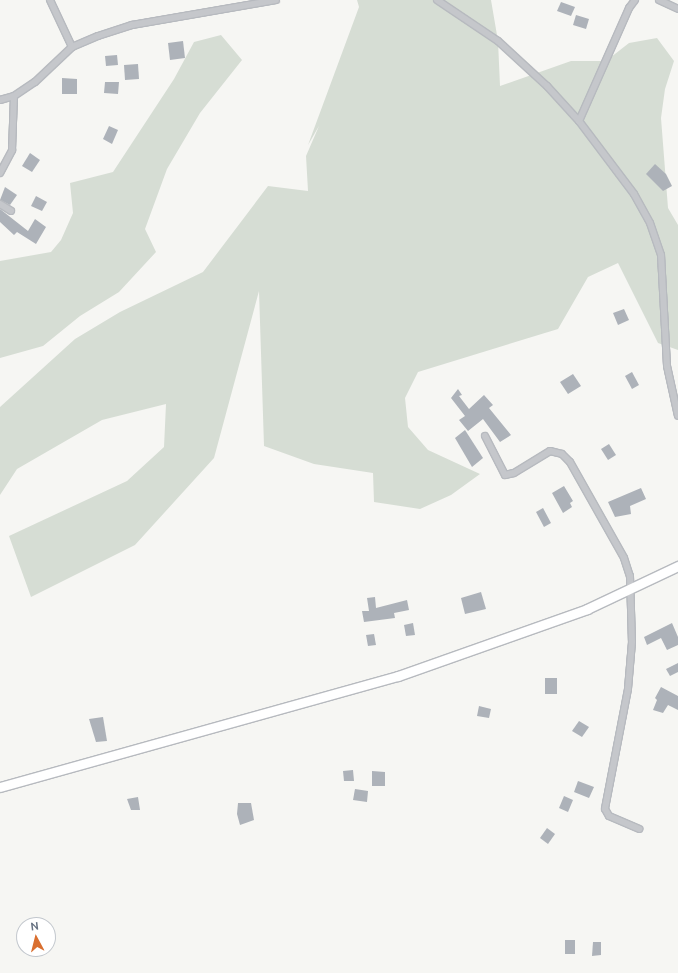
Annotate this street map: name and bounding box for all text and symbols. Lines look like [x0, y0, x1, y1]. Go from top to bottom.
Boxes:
north arrow [16, 917, 56, 957]
text: N [30, 920, 39, 933]

